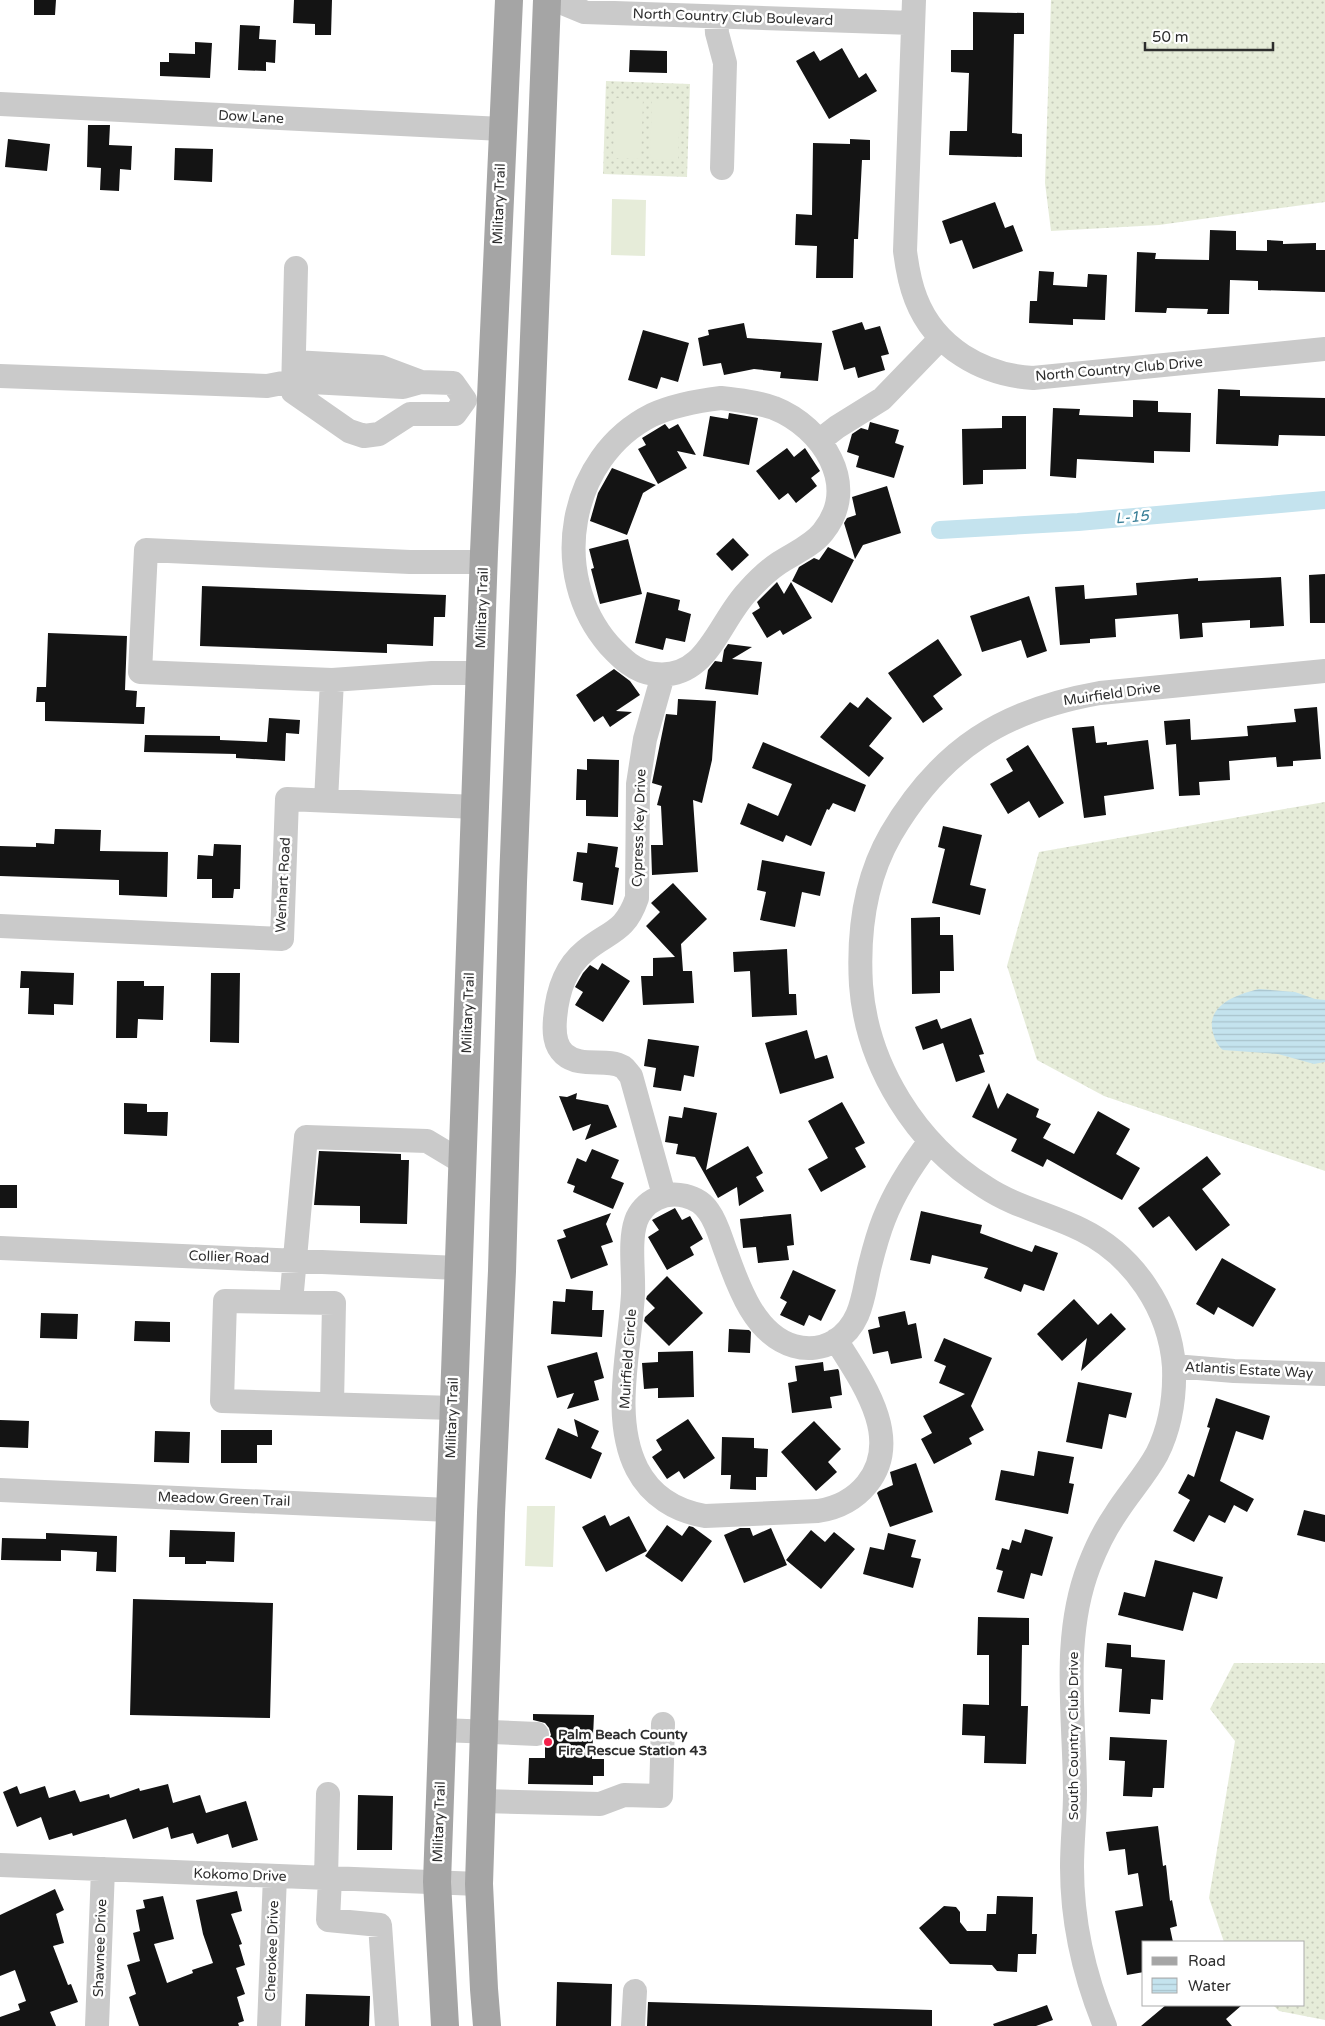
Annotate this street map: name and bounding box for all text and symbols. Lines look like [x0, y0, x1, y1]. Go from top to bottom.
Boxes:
street label: North Country Club Boulevard [632, 5, 834, 29]
scale bar [1145, 20, 1272, 52]
text: 50 m [1152, 28, 1189, 46]
street label: Dow Lane [218, 107, 284, 127]
street label: Military Trail [489, 163, 509, 245]
street label: North Country Club Drive [1035, 353, 1203, 385]
water label: L-15 [1114, 506, 1151, 527]
street label: Military Trail [472, 567, 492, 649]
street label: Muirfield Drive [1062, 679, 1162, 709]
street label: Cypress Key Drive [628, 768, 650, 887]
street label: Wenhart Road [272, 837, 294, 933]
street label: Military Trail [458, 972, 478, 1054]
street label: Collier Road [188, 1247, 270, 1267]
street label: Muirfield Circle [616, 1308, 640, 1410]
street label: Atlantis Estate Way [1184, 1358, 1314, 1382]
street label: Military Trail [442, 1377, 462, 1459]
street label: Meadow Green Trail [157, 1488, 291, 1510]
street label: South Country Club Drive [1065, 1652, 1082, 1820]
place label: Palm Beach County Fire Rescue Station 43 [558, 1726, 707, 1759]
marker: Palm Beach County Fire Rescue Station 43 [542, 1736, 554, 1748]
street label: Military Trail [429, 1781, 449, 1863]
street label: Kokomo Drive [193, 1865, 287, 1885]
street label: Shawnee Drive [90, 1898, 110, 1997]
street label: Cherokee Drive [262, 1900, 282, 2002]
legend [1142, 1941, 1305, 2006]
text: Road [1188, 1952, 1226, 1970]
text: Water [1188, 1977, 1231, 1995]

